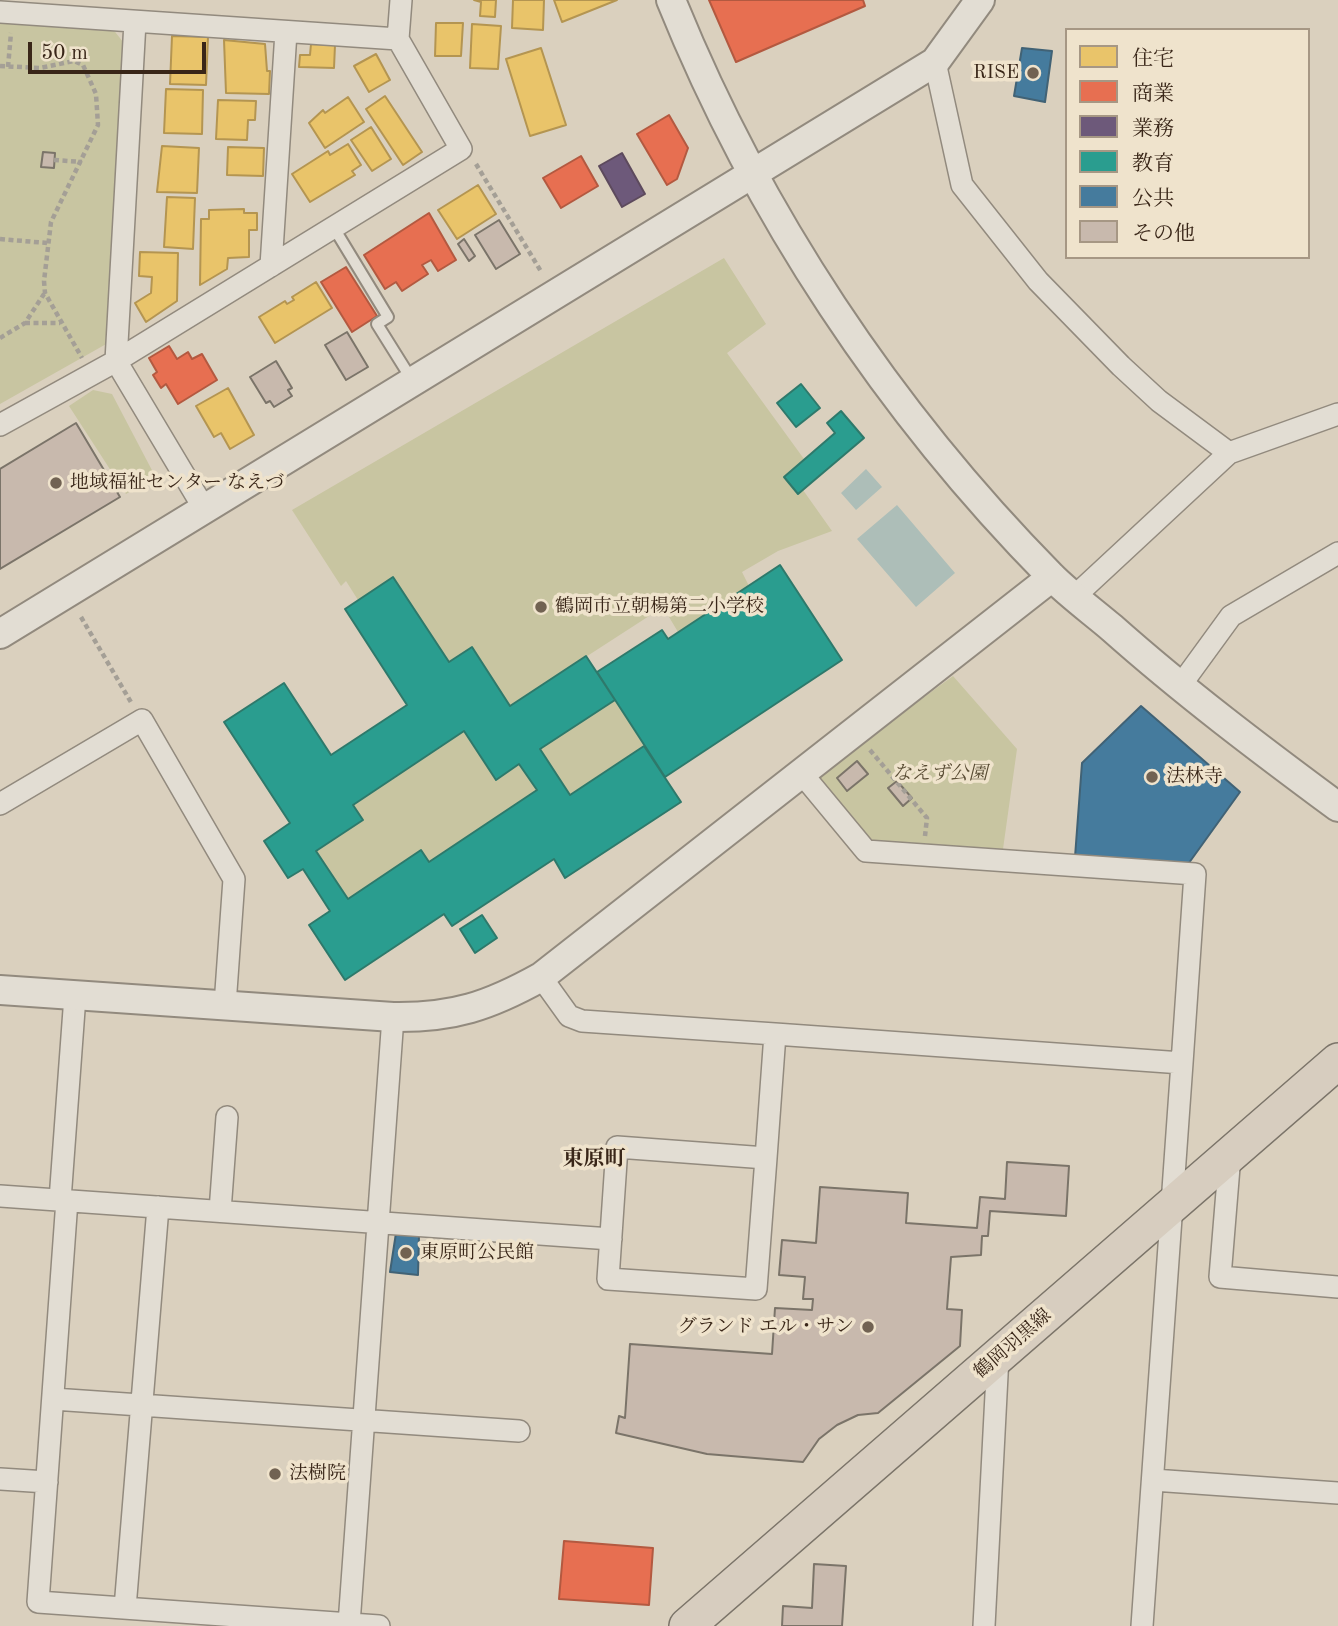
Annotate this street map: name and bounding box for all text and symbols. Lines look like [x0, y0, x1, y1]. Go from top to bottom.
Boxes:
scale bar [32, 28, 210, 72]
legend [1065, 28, 1310, 259]
text: 50 m [41, 43, 88, 64]
text: 住宅 [1132, 49, 1174, 70]
place label: RISE [973, 62, 1019, 84]
marker: RISE [1025, 65, 1041, 81]
text: 商業 [1132, 84, 1174, 105]
text: 業務 [1132, 119, 1174, 140]
text: 教育 [1132, 154, 1174, 175]
text: 公共 [1132, 189, 1174, 210]
text: その他 [1132, 224, 1195, 245]
place label: 地域福祉センター なえづ [70, 472, 284, 494]
marker: 地域福祉センター なえづ [48, 475, 64, 491]
place label: 鶴岡市立朝楊第二小学校 [555, 596, 764, 618]
marker: 鶴岡市立朝楊第二小学校 [533, 599, 549, 615]
park label: なえず公園 [893, 763, 987, 785]
place label: 法林寺 [1166, 766, 1223, 788]
marker: 法林寺 [1144, 769, 1160, 785]
district label: 東原町 [563, 1146, 625, 1172]
place label: 東原町公民館 [420, 1242, 534, 1264]
marker: 東原町公民館 [398, 1245, 414, 1261]
street label: 鶴岡羽黒線 [970, 1304, 1056, 1384]
place label: グランド エル・サン [678, 1316, 854, 1338]
marker: グランド エル・サン [860, 1319, 876, 1335]
place label: 法樹院 [289, 1463, 346, 1485]
marker: 法樹院 [267, 1466, 283, 1482]

